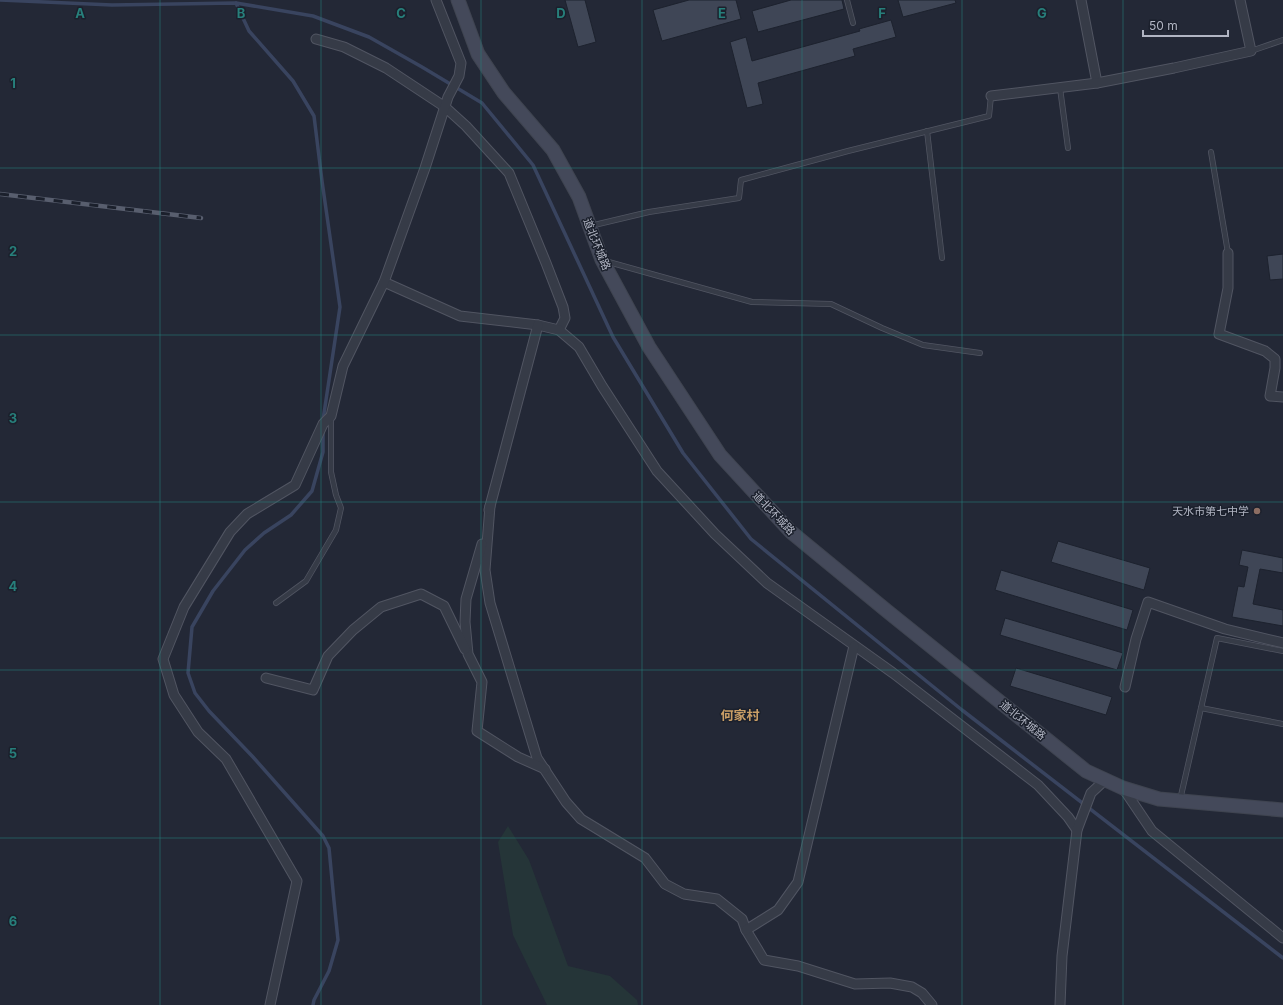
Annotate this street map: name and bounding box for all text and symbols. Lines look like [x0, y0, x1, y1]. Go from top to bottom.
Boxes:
text: A [75, 5, 85, 21]
text: B [237, 5, 246, 21]
text: C [396, 5, 406, 21]
text: D [556, 5, 566, 21]
text: E [718, 5, 726, 21]
text: F [878, 5, 886, 21]
text: G [1037, 5, 1047, 21]
scale bar [1143, 12, 1228, 38]
text: 50 m [1149, 18, 1178, 33]
text: 1 [10, 75, 16, 91]
street label: 道北环城路 [580, 216, 614, 272]
text: 2 [9, 243, 17, 259]
text: 3 [9, 410, 17, 426]
street label: 道北环城路 [750, 488, 798, 538]
place label: 天水市第七中学 [1172, 504, 1249, 518]
marker: 天水市第七中学 [1252, 506, 1262, 516]
text: 4 [9, 578, 18, 594]
street label: 道北环城路 [997, 697, 1049, 743]
district label: 何家村 [720, 707, 760, 723]
text: 5 [9, 745, 17, 761]
text: 6 [9, 913, 17, 929]

